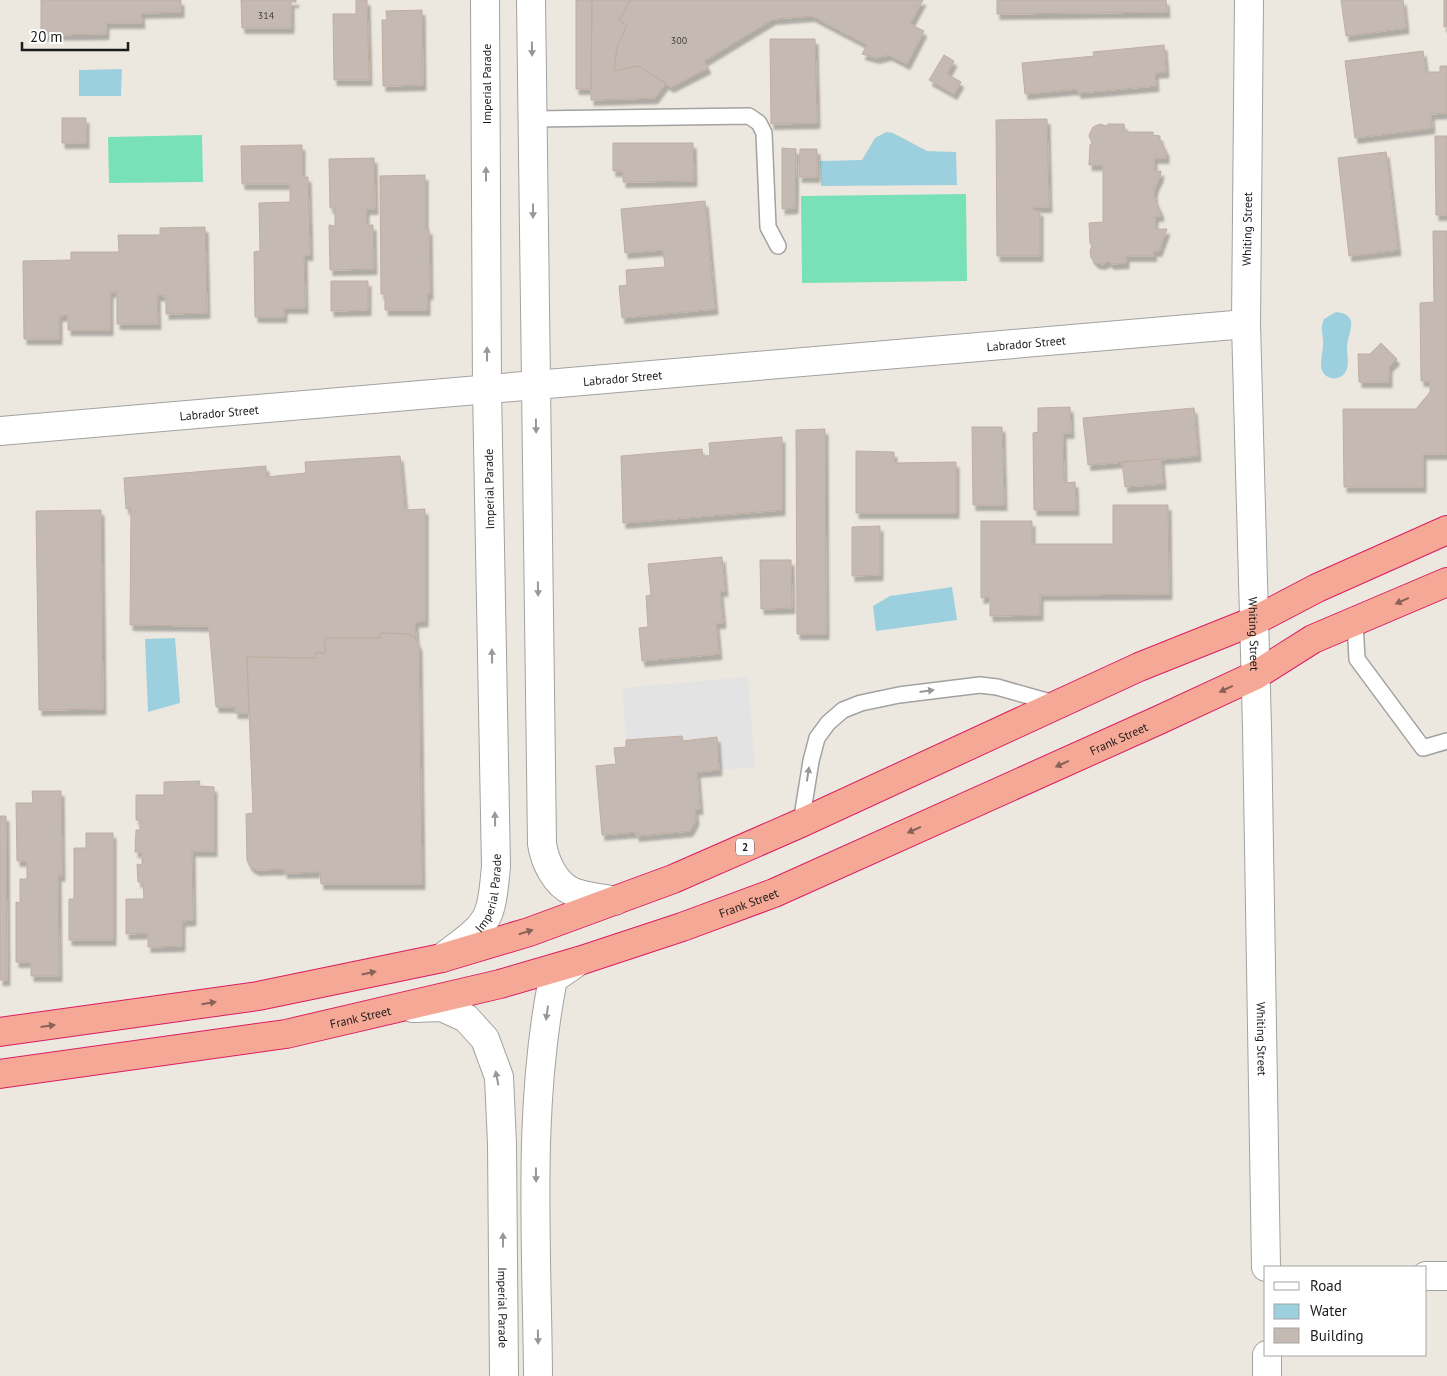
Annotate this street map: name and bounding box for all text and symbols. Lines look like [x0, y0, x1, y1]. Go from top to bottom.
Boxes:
house number: 314 [258, 9, 275, 22]
scale bar [22, 20, 129, 52]
text: 20 m [30, 27, 63, 46]
house number: 300 [671, 34, 688, 47]
one-way arrow [528, 41, 536, 57]
street label: Imperial Parade [479, 44, 494, 124]
one-way arrow [482, 165, 490, 181]
street label: Whiting Street [1239, 192, 1255, 266]
one-way arrow [530, 203, 538, 219]
street label: Labrador Street [986, 332, 1066, 354]
one-way arrow [483, 345, 491, 361]
street label: Labrador Street [583, 367, 663, 388]
street label: Labrador Street [179, 401, 259, 423]
one-way arrow [532, 418, 540, 434]
street label: Imperial Parade [481, 449, 497, 529]
one-way arrow [534, 581, 542, 597]
street label: Whiting Street [1246, 597, 1263, 671]
one-way arrow [1395, 598, 1409, 606]
one-way arrow [488, 648, 496, 664]
one-way arrow [1219, 685, 1233, 693]
one-way arrow [920, 687, 936, 695]
street label: Frank Street [1087, 719, 1150, 758]
one-way arrow [1055, 760, 1069, 768]
one-way arrow [805, 766, 813, 782]
one-way arrow [491, 810, 499, 826]
one-way arrow [907, 827, 921, 835]
road number: 2 [736, 839, 754, 856]
street label: Imperial Parade [471, 854, 504, 935]
street label: Frank Street [717, 885, 780, 920]
one-way arrow [519, 928, 534, 936]
one-way arrow [361, 969, 377, 977]
one-way arrow [202, 999, 218, 1007]
street label: Frank Street [328, 1002, 392, 1031]
street label: Whiting Street [1254, 1002, 1270, 1076]
one-way arrow [543, 1005, 551, 1021]
one-way arrow [41, 1021, 57, 1029]
one-way arrow [493, 1069, 501, 1085]
one-way arrow [532, 1167, 540, 1183]
one-way arrow [499, 1232, 507, 1248]
legend [1264, 1266, 1427, 1356]
street label: Imperial Parade [496, 1267, 511, 1348]
text: Road [1310, 1276, 1342, 1295]
text: Water [1310, 1301, 1347, 1320]
text: Building [1310, 1326, 1364, 1345]
one-way arrow [534, 1330, 542, 1346]

